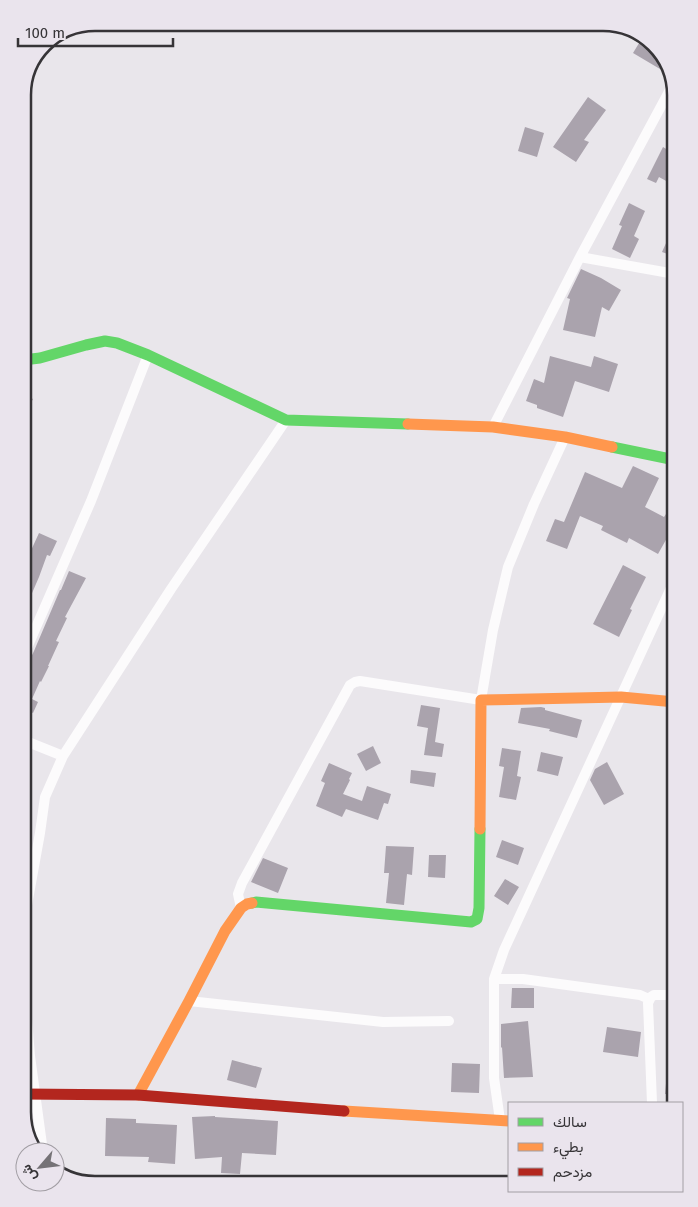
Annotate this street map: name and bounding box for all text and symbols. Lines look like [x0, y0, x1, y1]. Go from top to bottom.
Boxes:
scale bar [18, 15, 172, 47]
text: 100 m [25, 24, 65, 42]
legend [508, 1102, 683, 1192]
text: سالك [553, 1113, 587, 1131]
text: بطيء [553, 1138, 583, 1160]
north arrow [15, 1142, 65, 1192]
text: ش [17, 1161, 40, 1184]
text: مزدحم [553, 1163, 592, 1182]

